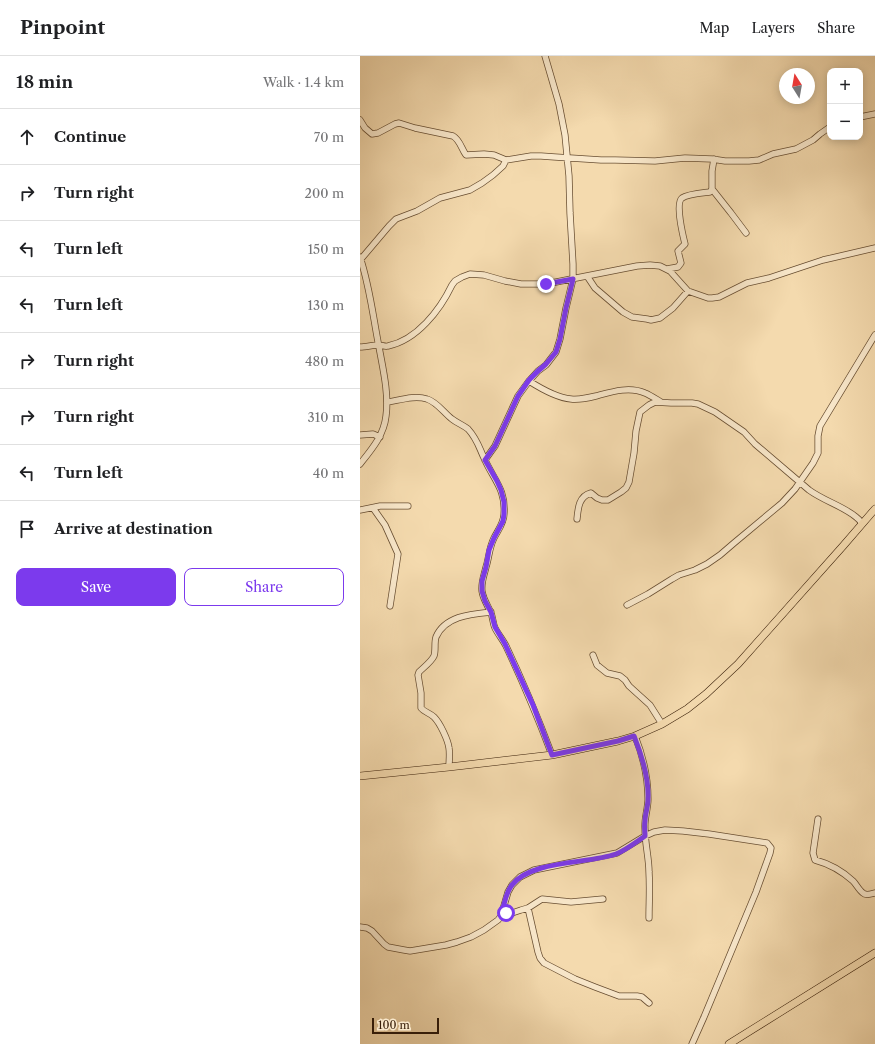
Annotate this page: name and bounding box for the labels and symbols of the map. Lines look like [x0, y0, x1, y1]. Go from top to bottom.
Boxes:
north arrow [779, 68, 815, 104]
route end [537, 275, 555, 293]
route start [497, 904, 515, 922]
scale bar [372, 1016, 439, 1035]

